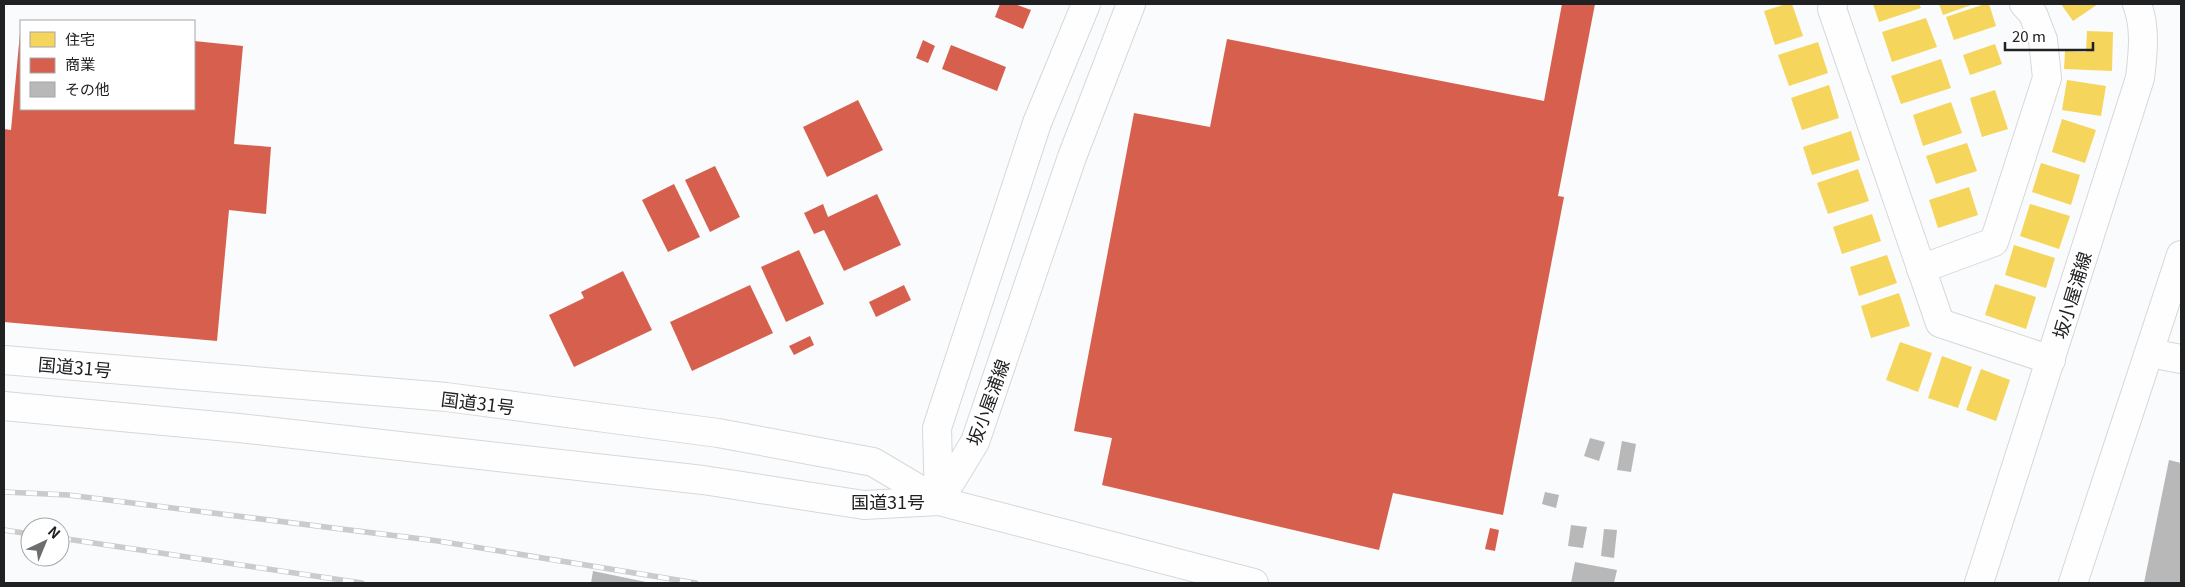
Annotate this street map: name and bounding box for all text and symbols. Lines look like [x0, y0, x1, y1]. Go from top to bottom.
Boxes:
legend [20, 20, 195, 110]
scale bar [2005, 20, 2092, 52]
text: 20 m [2012, 25, 2046, 46]
text: 住宅 [65, 28, 95, 49]
text: 商業 [65, 53, 95, 74]
text: その他 [65, 78, 110, 99]
street label: 坂小屋浦線 [2045, 248, 2097, 342]
street label: 国道31号 [37, 350, 113, 382]
street label: 坂小屋浦線 [959, 355, 1015, 449]
street label: 国道31号 [440, 385, 516, 419]
street label: 国道31号 [851, 488, 925, 514]
north arrow [20, 517, 70, 567]
text: N [44, 521, 65, 543]

